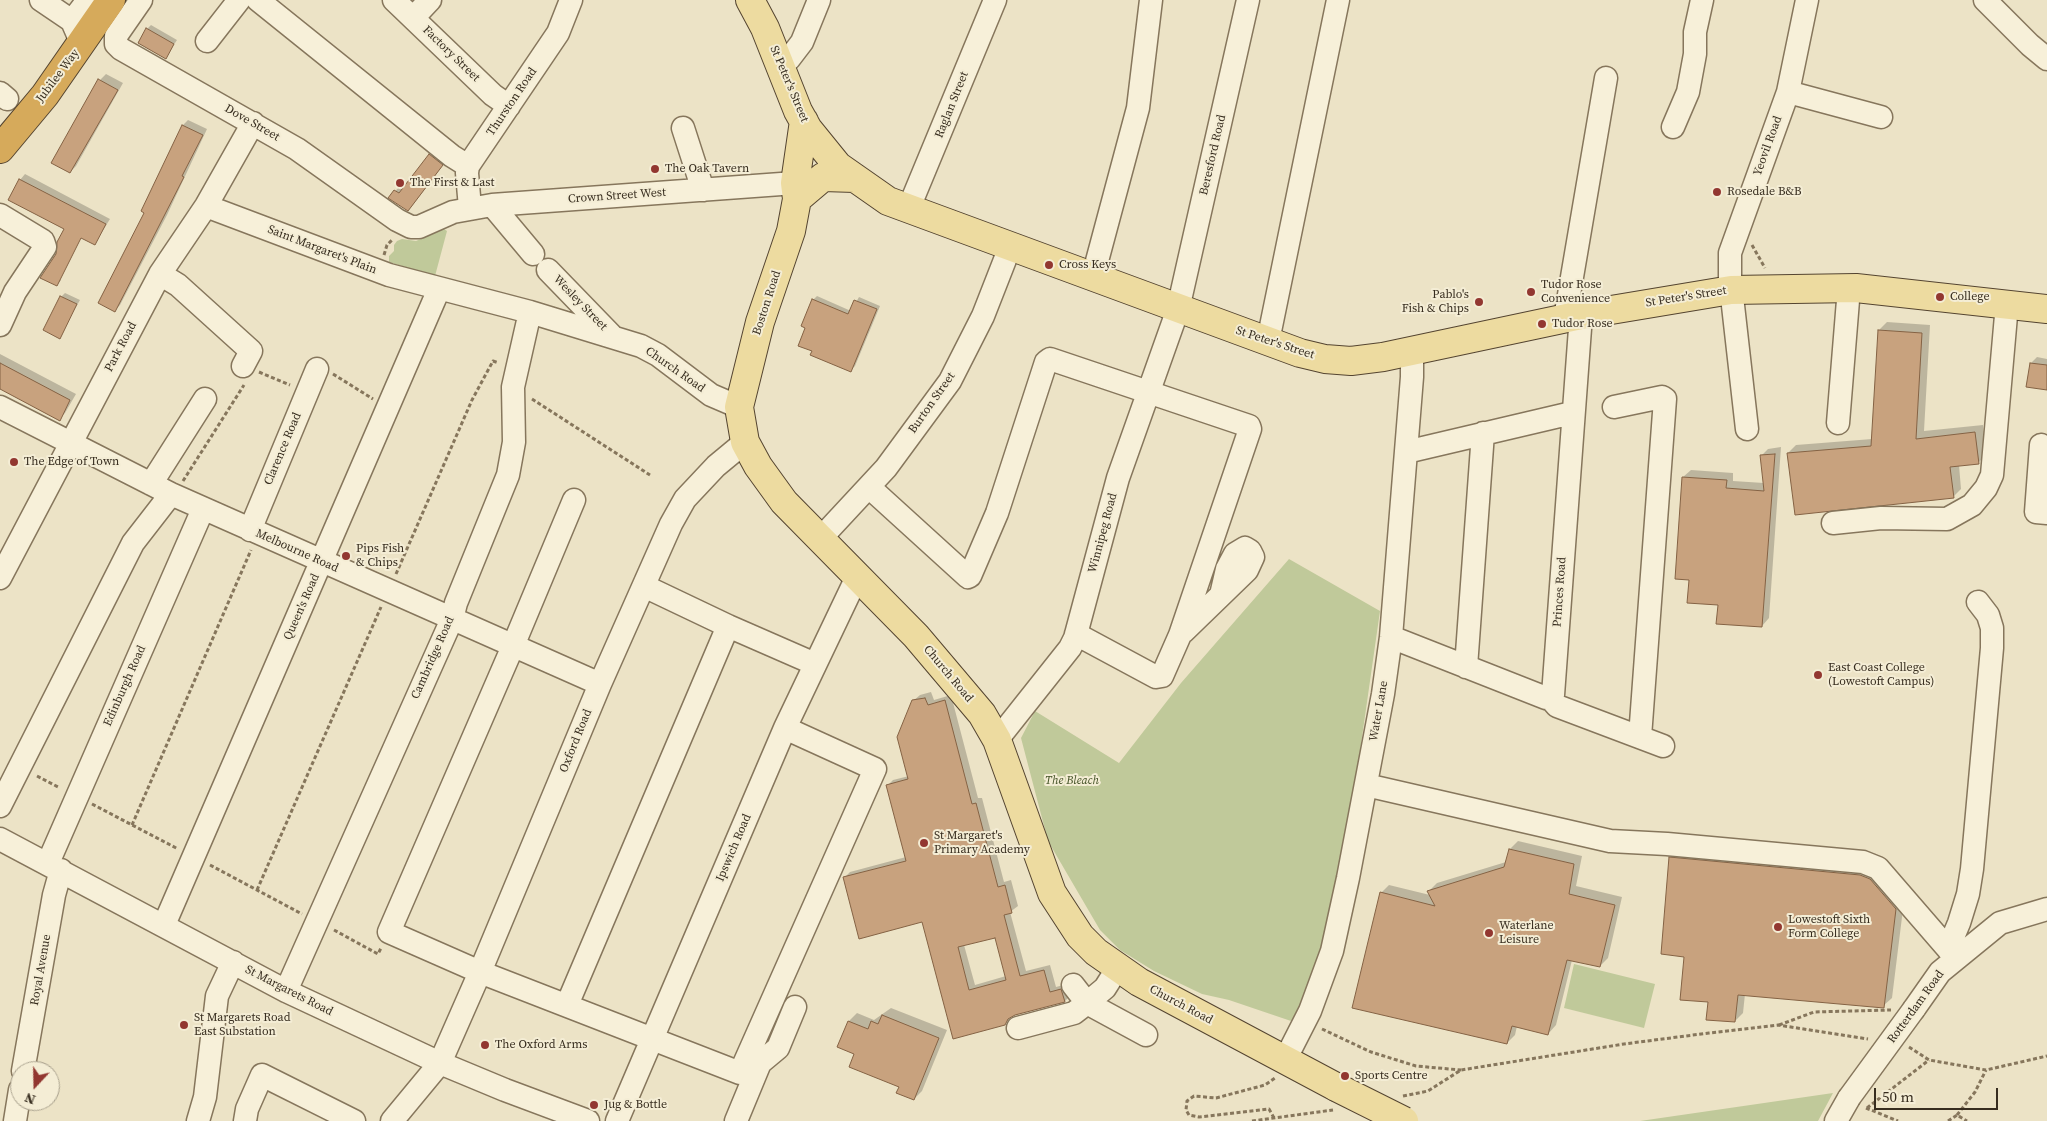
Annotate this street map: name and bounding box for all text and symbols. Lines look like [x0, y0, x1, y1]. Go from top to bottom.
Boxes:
street label: Factory Street [419, 23, 483, 85]
street label: St Peter's Street [766, 44, 812, 124]
street label: Jubilee Way [33, 46, 83, 106]
street label: Thurston Road [484, 65, 540, 139]
street label: Raglan Street [932, 70, 972, 140]
street label: Dove Street [222, 102, 282, 144]
street label: Beresford Road [1197, 113, 1229, 197]
street label: Yeovil Road [1751, 114, 1785, 178]
place label: The Oak Tavern [665, 162, 749, 176]
marker: The Oak Tavern [649, 163, 661, 175]
place label: The First & Last [410, 176, 494, 190]
marker: The First & Last [394, 177, 406, 189]
street label: Crown Street West [568, 185, 666, 207]
place label: Rosedale B&B [1727, 185, 1802, 199]
marker: Rosedale B&B [1711, 186, 1723, 198]
street label: Saint Margaret's Plain [265, 223, 379, 277]
place label: Cross Keys [1059, 258, 1116, 272]
marker: Cross Keys [1043, 259, 1055, 271]
street label: Boston Road [750, 269, 784, 337]
street label: Wesley Street [550, 272, 610, 334]
place label: Tudor Rose Convenience [1541, 278, 1610, 306]
street label: St Peter's Street [1645, 284, 1727, 310]
marker: Tudor Rose Convenience [1525, 286, 1537, 298]
place label: Pablo's Fish & Chips [1402, 288, 1469, 316]
place label: College [1950, 290, 1990, 304]
marker: College [1934, 291, 1946, 303]
marker: Pablo's Fish & Chips [1473, 296, 1485, 308]
place label: Tudor Rose [1552, 317, 1613, 331]
marker: Tudor Rose [1536, 318, 1548, 330]
street label: Park Road [102, 320, 140, 374]
street label: St Peter's Street [1234, 324, 1316, 362]
street label: Church Road [642, 344, 708, 396]
street label: Burton Street [906, 370, 958, 436]
street label: Clarence Road [261, 411, 305, 487]
place label: The Edge of Town [24, 455, 119, 469]
marker: The Edge of Town [8, 456, 20, 468]
street label: Winnipeg Road [1085, 491, 1121, 575]
street label: Melbourne Road [253, 526, 341, 576]
place label: Pips Fish & Chips [356, 542, 404, 570]
marker: Pips Fish & Chips [340, 550, 352, 562]
street label: Princes Road [1550, 557, 1570, 627]
street label: Queen's Road [281, 572, 323, 642]
street label: Cambridge Road [408, 614, 458, 702]
street label: Edinburgh Road [101, 643, 149, 729]
street label: Church Road [920, 643, 976, 705]
place label: East Coast College (Lowestoft Campus) [1828, 661, 1934, 689]
marker: East Coast College (Lowestoft Campus) [1812, 669, 1824, 681]
street label: Water Lane [1367, 680, 1391, 742]
street label: Oxford Road [557, 707, 595, 775]
park label: The Bleach [1045, 774, 1099, 788]
street label: Ipswich Road [713, 812, 755, 884]
place label: St Margaret's Primary Academy [934, 829, 1030, 857]
marker: St Margaret's Primary Academy [918, 837, 930, 849]
place label: Lowestoft Sixth Form College [1788, 913, 1870, 941]
place label: Waterlane Leisure [1499, 919, 1554, 947]
marker: Lowestoft Sixth Form College [1772, 921, 1784, 933]
marker: Waterlane Leisure [1483, 927, 1495, 939]
street label: Royal Avenue [28, 933, 54, 1007]
street label: St Margarets Road [243, 963, 335, 1019]
street label: Rotterdam Road [1885, 968, 1947, 1046]
street label: Church Road [1147, 982, 1215, 1028]
place label: St Margarets Road East Substation [194, 1011, 291, 1039]
marker: St Margarets Road East Substation [178, 1019, 190, 1031]
place label: The Oxford Arms [495, 1038, 587, 1052]
marker: The Oxford Arms [479, 1039, 491, 1051]
north arrow [10, 1061, 60, 1111]
place label: Sports Centre [1355, 1069, 1428, 1083]
marker: Sports Centre [1339, 1070, 1351, 1082]
scale bar [1877, 1078, 2001, 1110]
text: 50 m [1882, 1086, 1914, 1107]
text: N [22, 1088, 38, 1110]
place label: Jug & Bottle [604, 1098, 667, 1112]
marker: Jug & Bottle [588, 1099, 600, 1111]

